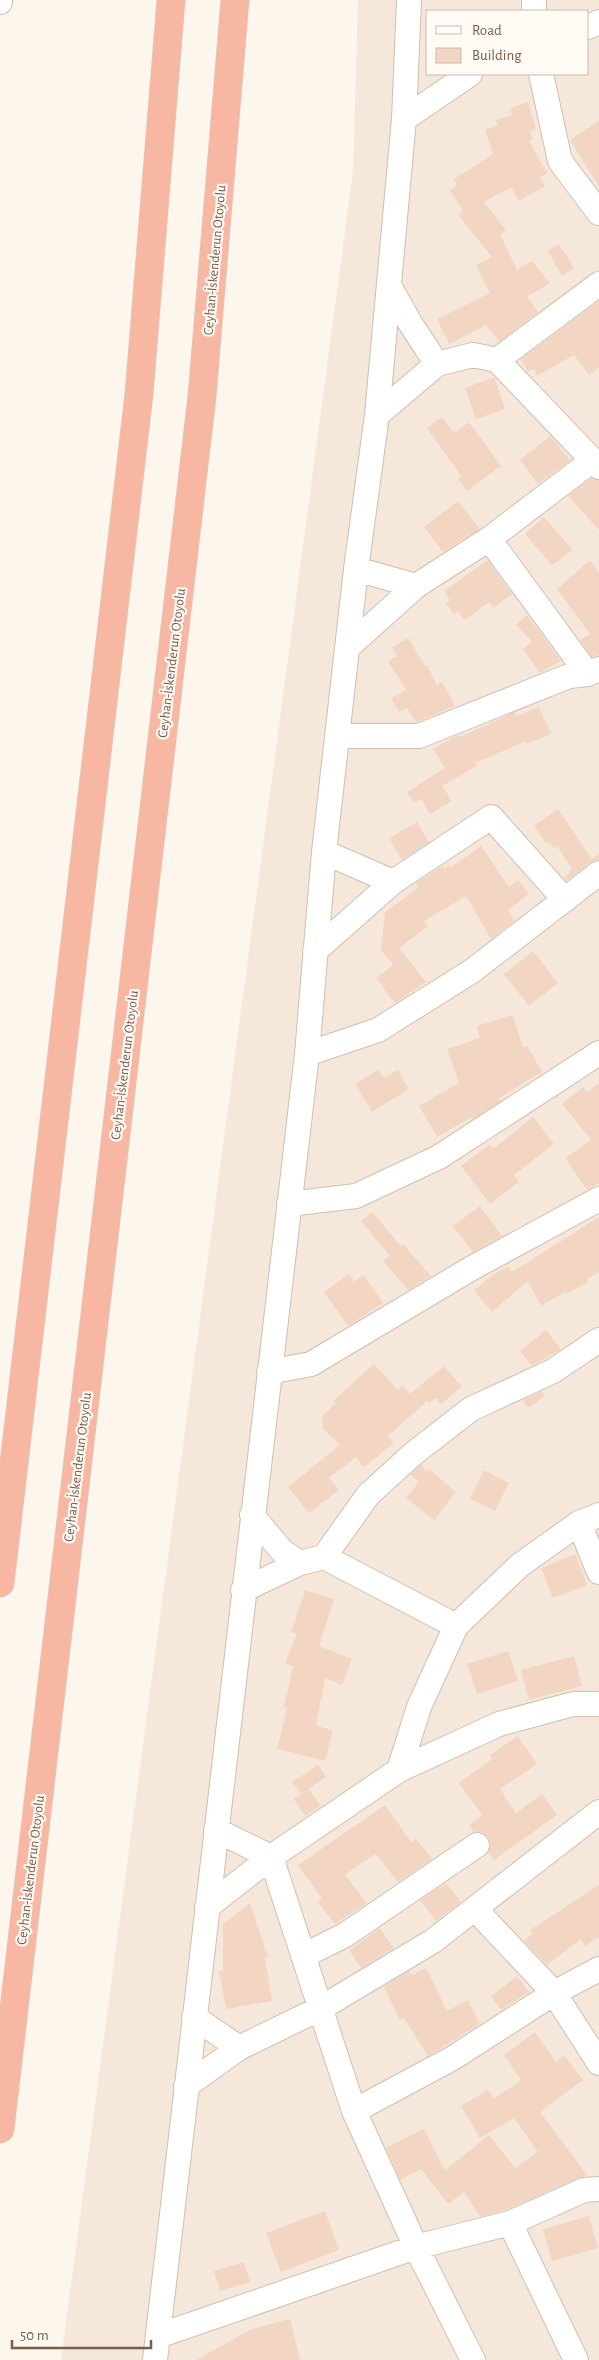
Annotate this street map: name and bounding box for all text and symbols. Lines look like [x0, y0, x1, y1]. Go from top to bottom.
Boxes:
legend [426, 10, 589, 75]
text: Road [472, 23, 502, 38]
text: Building [472, 48, 522, 63]
street label: Ceyhan-İskenderun Otoyolu [198, 184, 229, 336]
street label: Ceyhan-İskenderun Otoyolu [153, 587, 188, 739]
street label: Ceyhan-İskenderun Otoyolu [106, 989, 141, 1141]
street label: Ceyhan-İskenderun Otoyolu [59, 1391, 94, 1543]
street label: Ceyhan-İskenderun Otoyolu [12, 1794, 47, 1946]
scale bar [12, 2318, 151, 2350]
text: 50 m [20, 2328, 49, 2343]

